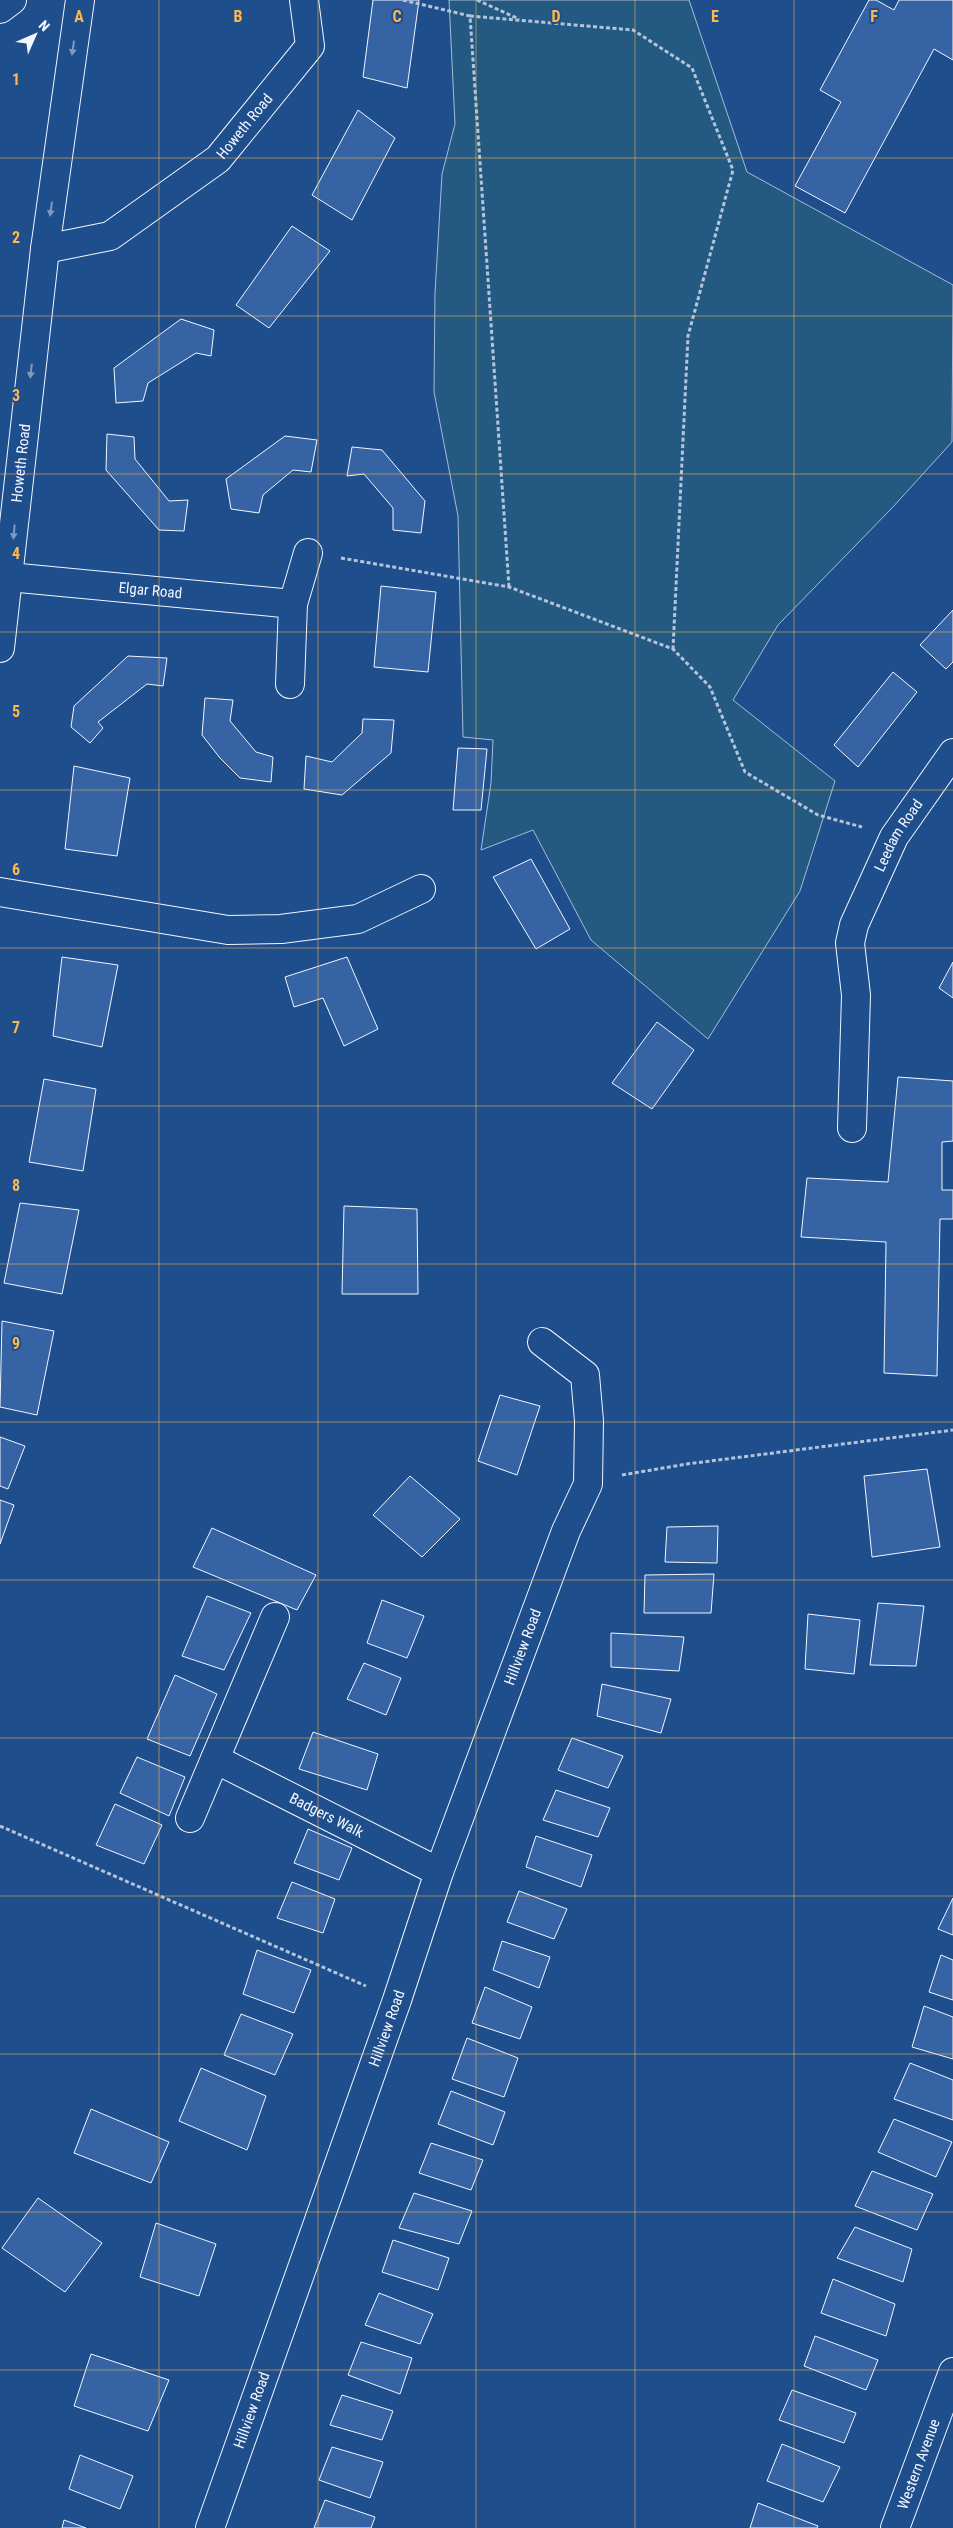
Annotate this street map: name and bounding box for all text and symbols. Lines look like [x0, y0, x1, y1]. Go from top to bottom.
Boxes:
text: A [74, 7, 84, 26]
text: B [234, 7, 243, 26]
text: C [392, 7, 402, 26]
text: D [551, 7, 561, 26]
text: E [711, 7, 719, 26]
text: F [870, 7, 878, 26]
north arrow [10, 10, 60, 60]
text: N [36, 17, 53, 34]
one-way arrow [69, 41, 77, 57]
text: 1 [12, 70, 20, 89]
street label: Howeth Road [213, 90, 276, 163]
one-way arrow [46, 202, 54, 218]
text: 2 [12, 228, 20, 247]
one-way arrow [27, 363, 35, 379]
text: 3 [12, 386, 20, 405]
street label: Howeth Road [7, 423, 34, 503]
one-way arrow [9, 524, 17, 540]
text: 4 [12, 544, 20, 563]
street label: Elgar Road [118, 578, 183, 602]
text: 5 [12, 702, 20, 721]
street label: Leedam Road [871, 796, 927, 874]
text: 6 [12, 860, 20, 879]
text: 7 [12, 1018, 20, 1037]
text: 8 [12, 1176, 20, 1195]
text: 9 [12, 1334, 20, 1353]
street label: Hillview Road [500, 1606, 545, 1688]
street label: Badgers Walk [287, 1789, 367, 1842]
street label: Hillview Road [365, 1988, 409, 2069]
street label: Hillview Road [230, 2369, 274, 2451]
street label: Western Avenue [894, 2417, 944, 2512]

